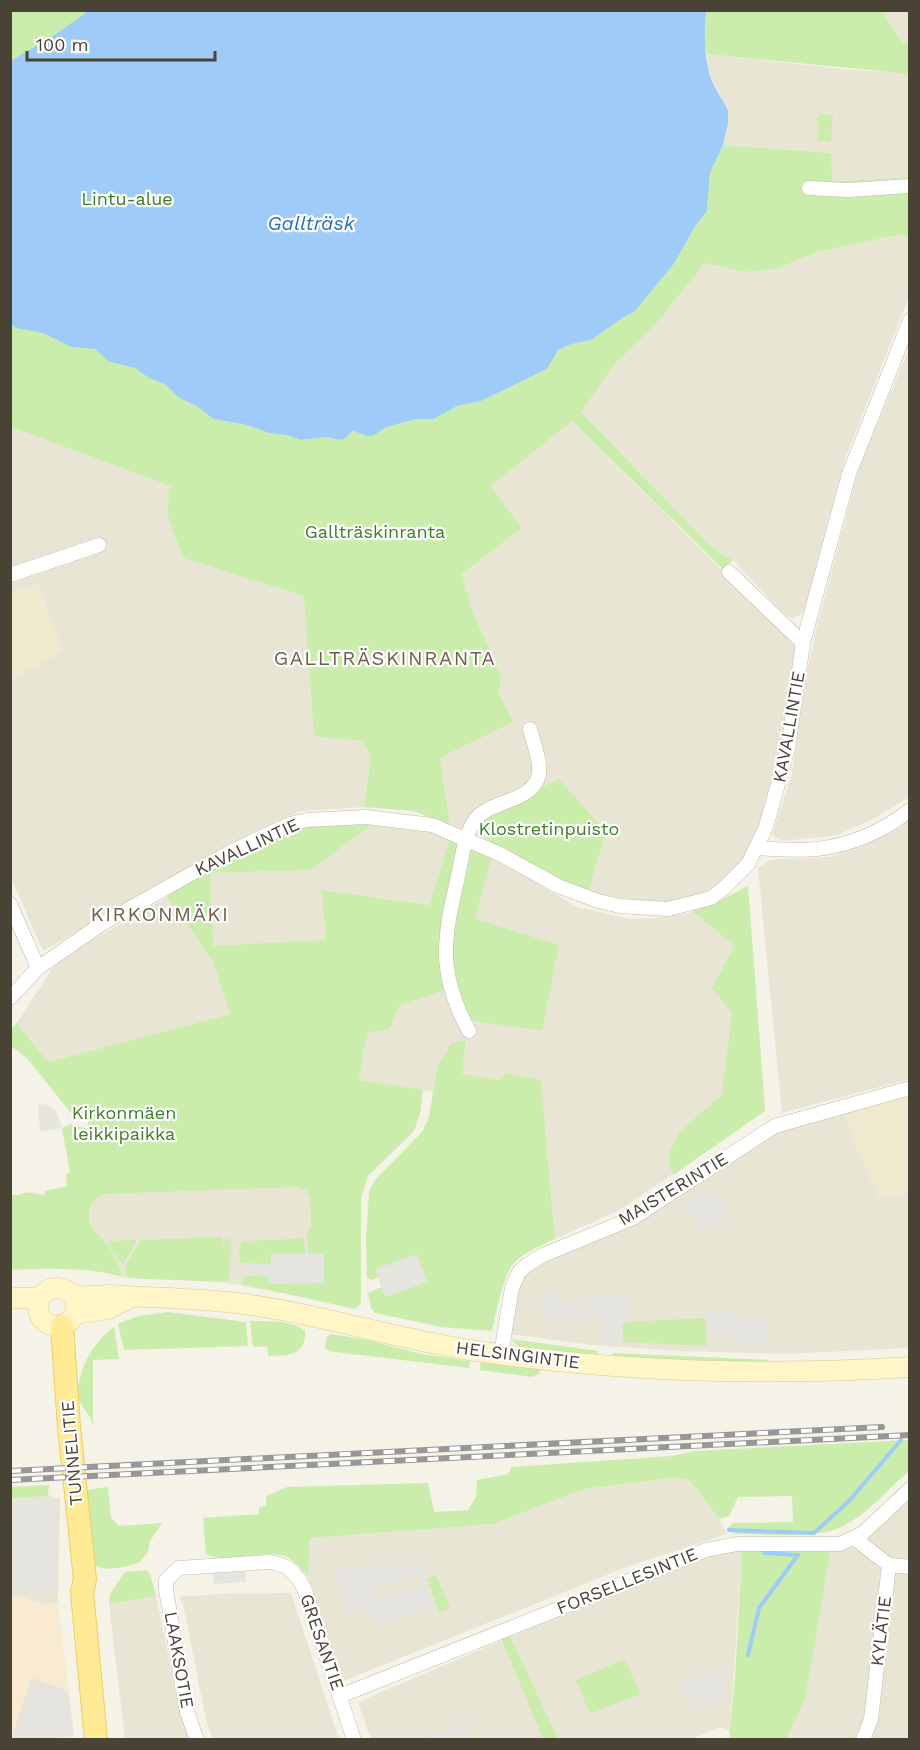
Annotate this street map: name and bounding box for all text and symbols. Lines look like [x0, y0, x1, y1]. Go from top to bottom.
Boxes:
scale bar [27, 24, 214, 62]
text: 100 m [36, 34, 89, 55]
park label: Lintu-alue [81, 188, 173, 209]
water label: Gallträsk [267, 211, 356, 235]
park label: Gallträskinranta [305, 521, 445, 542]
district label: GALLTRÄSKINRANTA [274, 646, 496, 670]
street label: KAVALLINTIE [768, 670, 809, 784]
street label: KAVALLINTIE [191, 813, 302, 880]
park label: Klostretinpuisto [479, 818, 619, 839]
district label: KIRKONMÄKI [91, 902, 229, 926]
park label: Kirkonmäen leikkipaikka [72, 1102, 176, 1144]
street label: MAISTERINTIE [614, 1148, 731, 1230]
street label: HELSINGINTIE [455, 1336, 581, 1373]
street label: TUNNELITIE [56, 1400, 87, 1506]
street label: FORSELLESINTIE [553, 1543, 700, 1618]
street label: GRESANTIE [296, 1591, 349, 1693]
street label: KYLÄTIE [866, 1595, 895, 1667]
street label: LAAKSOTIE [161, 1610, 198, 1710]

